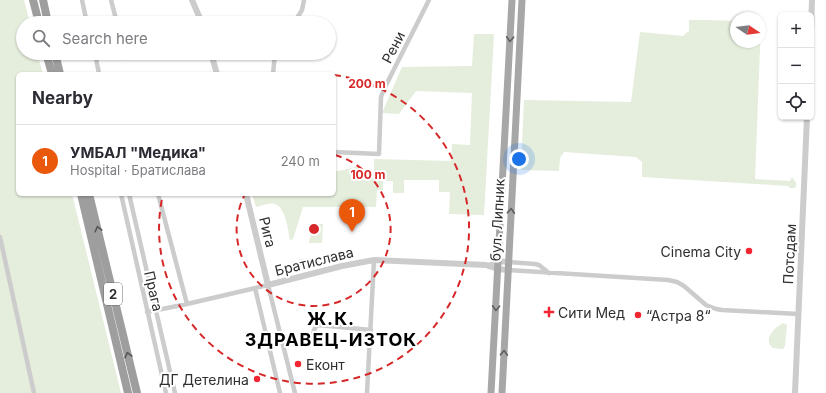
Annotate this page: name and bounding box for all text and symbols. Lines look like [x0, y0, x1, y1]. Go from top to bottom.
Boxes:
north arrow [730, 12, 766, 48]
map controls [778, 12, 814, 120]
button: + [778, 12, 814, 48]
search box [16, 16, 336, 60]
icon: search [30, 27, 52, 49]
street label: Рени [378, 28, 408, 66]
text: Search here [62, 29, 148, 48]
one-way arrow [505, 36, 514, 42]
button: − [778, 48, 814, 84]
text: 200 m [348, 76, 386, 91]
button: locate [778, 84, 814, 120]
text: Nearby [32, 88, 93, 108]
text: УМБАЛ "Медика" [70, 143, 206, 162]
your location [509, 149, 529, 169]
text: 1 [42, 153, 48, 169]
text: 240 m [281, 153, 320, 169]
text: Hospital · Братислава [70, 162, 206, 178]
text: 100 m [350, 167, 386, 182]
street label: бул. Липник [486, 178, 508, 262]
pin: 1 [339, 199, 365, 232]
one-way arrow [506, 208, 515, 214]
street label: Рига [256, 215, 280, 249]
centre of rings [307, 222, 321, 236]
street label: Потсдам [779, 223, 799, 285]
one-way arrow [94, 225, 102, 232]
street label: Братислава [273, 243, 355, 279]
place label: Cinema City [661, 243, 741, 260]
marker: Cinema City [744, 246, 754, 256]
street label: Прага [141, 269, 167, 313]
road number: 2 [104, 283, 122, 305]
place label: Сити Мед [558, 304, 625, 321]
one-way arrow [491, 305, 500, 311]
marker: Сити Мед [543, 306, 555, 318]
place label: “Астра 8“ [646, 307, 711, 324]
district label: Ж.К. ЗДРАВЕЦ-ИЗТОК [245, 308, 417, 350]
marker: “Астра 8“ [633, 310, 643, 320]
one-way arrow [499, 350, 508, 356]
one-way arrow [125, 352, 133, 358]
place label: Еконт [306, 356, 345, 373]
marker: Еконт [293, 359, 303, 369]
place label: ДГ Детелина [159, 371, 249, 388]
marker: ДГ Детелина [252, 374, 262, 384]

